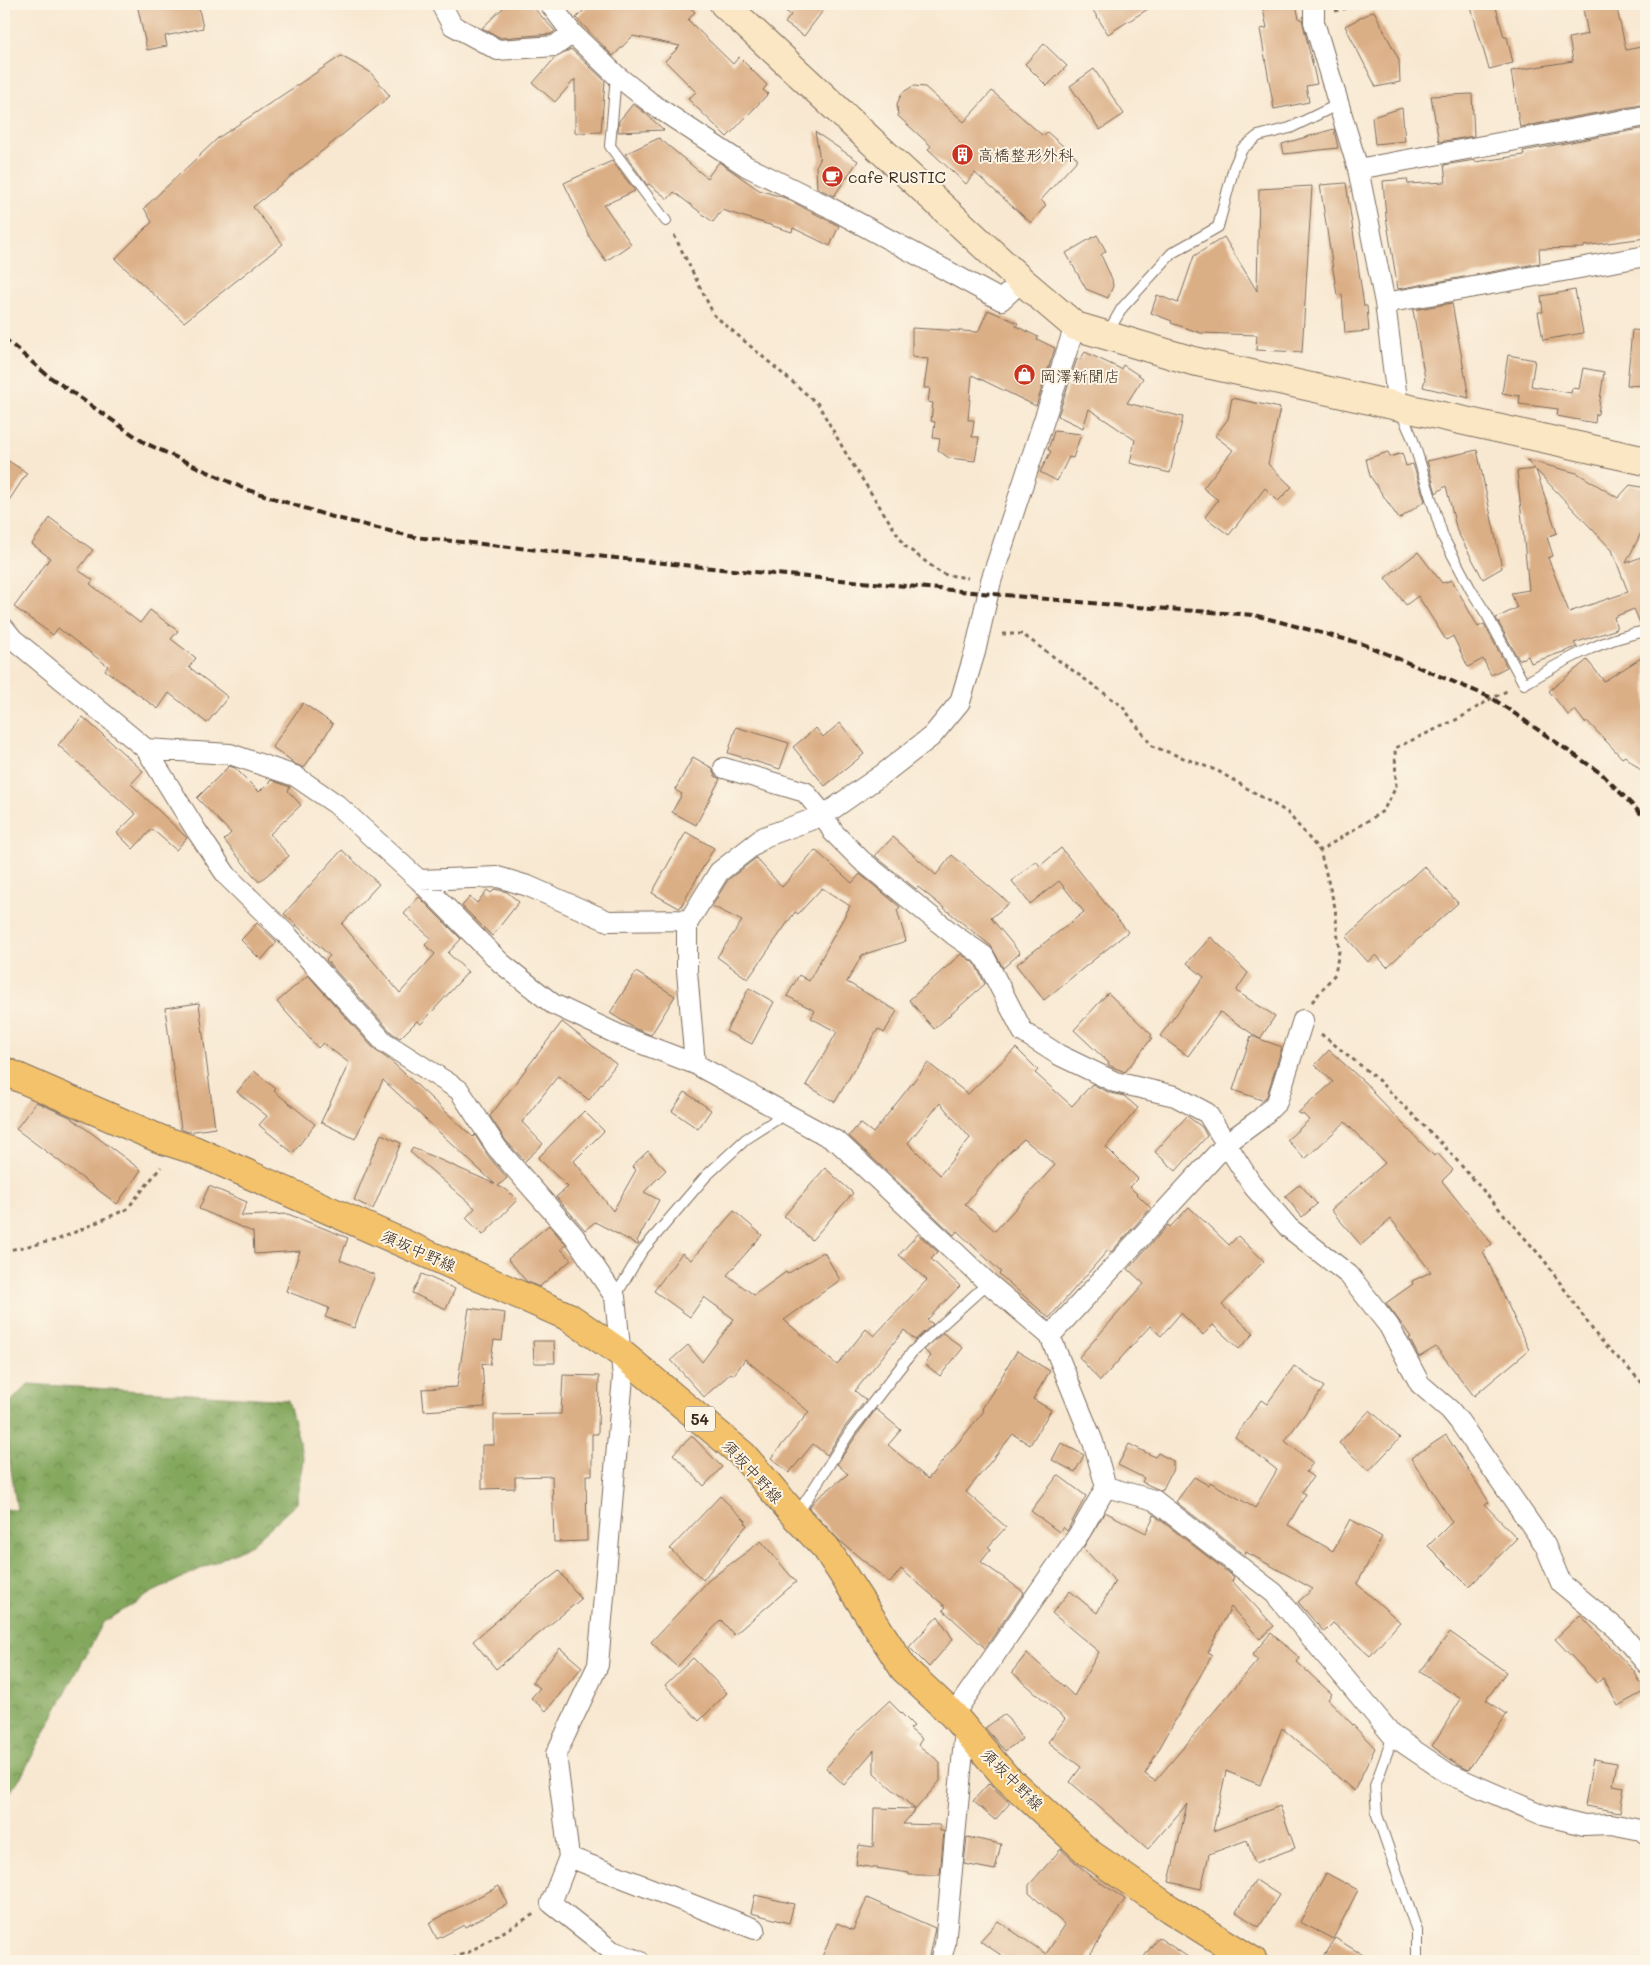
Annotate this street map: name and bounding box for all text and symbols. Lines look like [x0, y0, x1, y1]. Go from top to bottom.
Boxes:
building icon: 高橋整形外科 [950, 142, 974, 166]
place label: 高橋整形外科 [978, 144, 1074, 165]
cafe icon: cafe RUSTIC [820, 164, 844, 188]
place label: cafe RUSTIC [848, 166, 946, 187]
shop icon: 岡澤新聞店 [1012, 363, 1036, 387]
place label: 岡澤新聞店 [1040, 365, 1120, 386]
street label: 須坂中野線 [378, 1224, 460, 1276]
road number: 54 [685, 1406, 715, 1432]
street label: 須坂中野線 [718, 1435, 788, 1507]
street label: 須坂中野線 [977, 1743, 1049, 1815]

